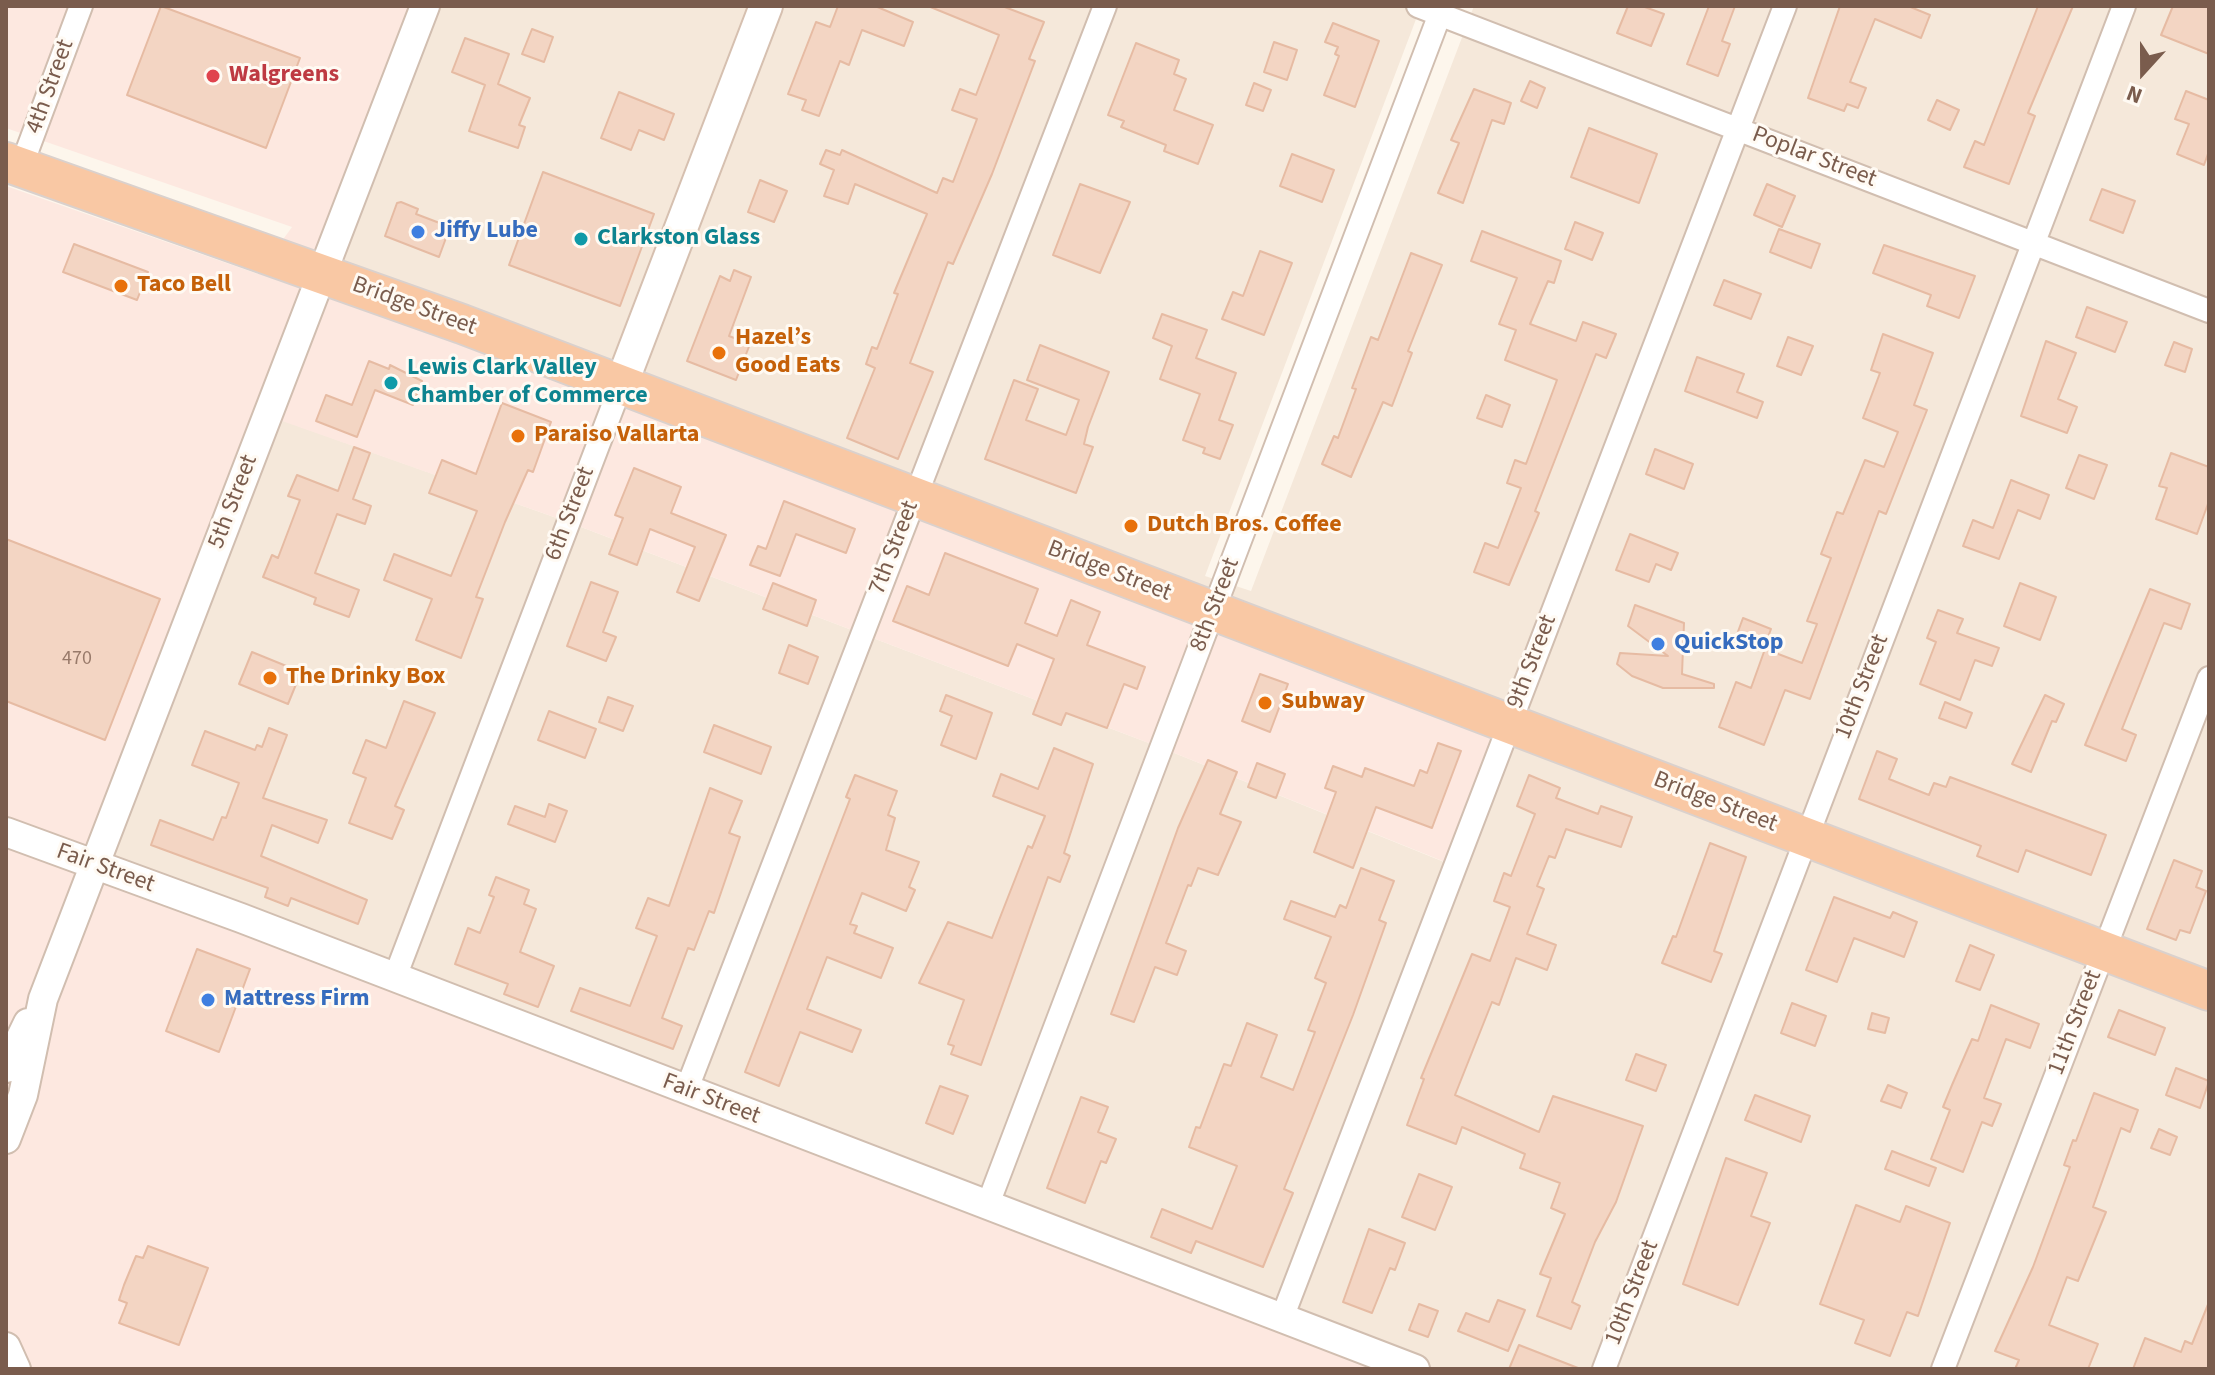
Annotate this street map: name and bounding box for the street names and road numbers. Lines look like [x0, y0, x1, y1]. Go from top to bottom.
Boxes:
street label: 4th Street [21, 36, 81, 138]
street label: Poplar Street [1748, 121, 1880, 195]
street label: Bridge Street [348, 271, 480, 343]
street label: 5th Street [203, 451, 265, 553]
street label: 6th Street [540, 463, 602, 565]
street label: 7th Street [864, 497, 926, 599]
street label: Bridge Street [1043, 535, 1175, 609]
street label: 8th Street [1185, 554, 1247, 656]
street label: 9th Street [1502, 611, 1564, 713]
street label: 10th Street [1830, 631, 1896, 743]
street label: Bridge Street [1649, 766, 1781, 840]
street label: Fair Street [52, 838, 158, 900]
street label: 11th Street [2043, 967, 2109, 1079]
street label: Fair Street [658, 1068, 764, 1132]
street label: 10th Street [1600, 1237, 1666, 1349]

